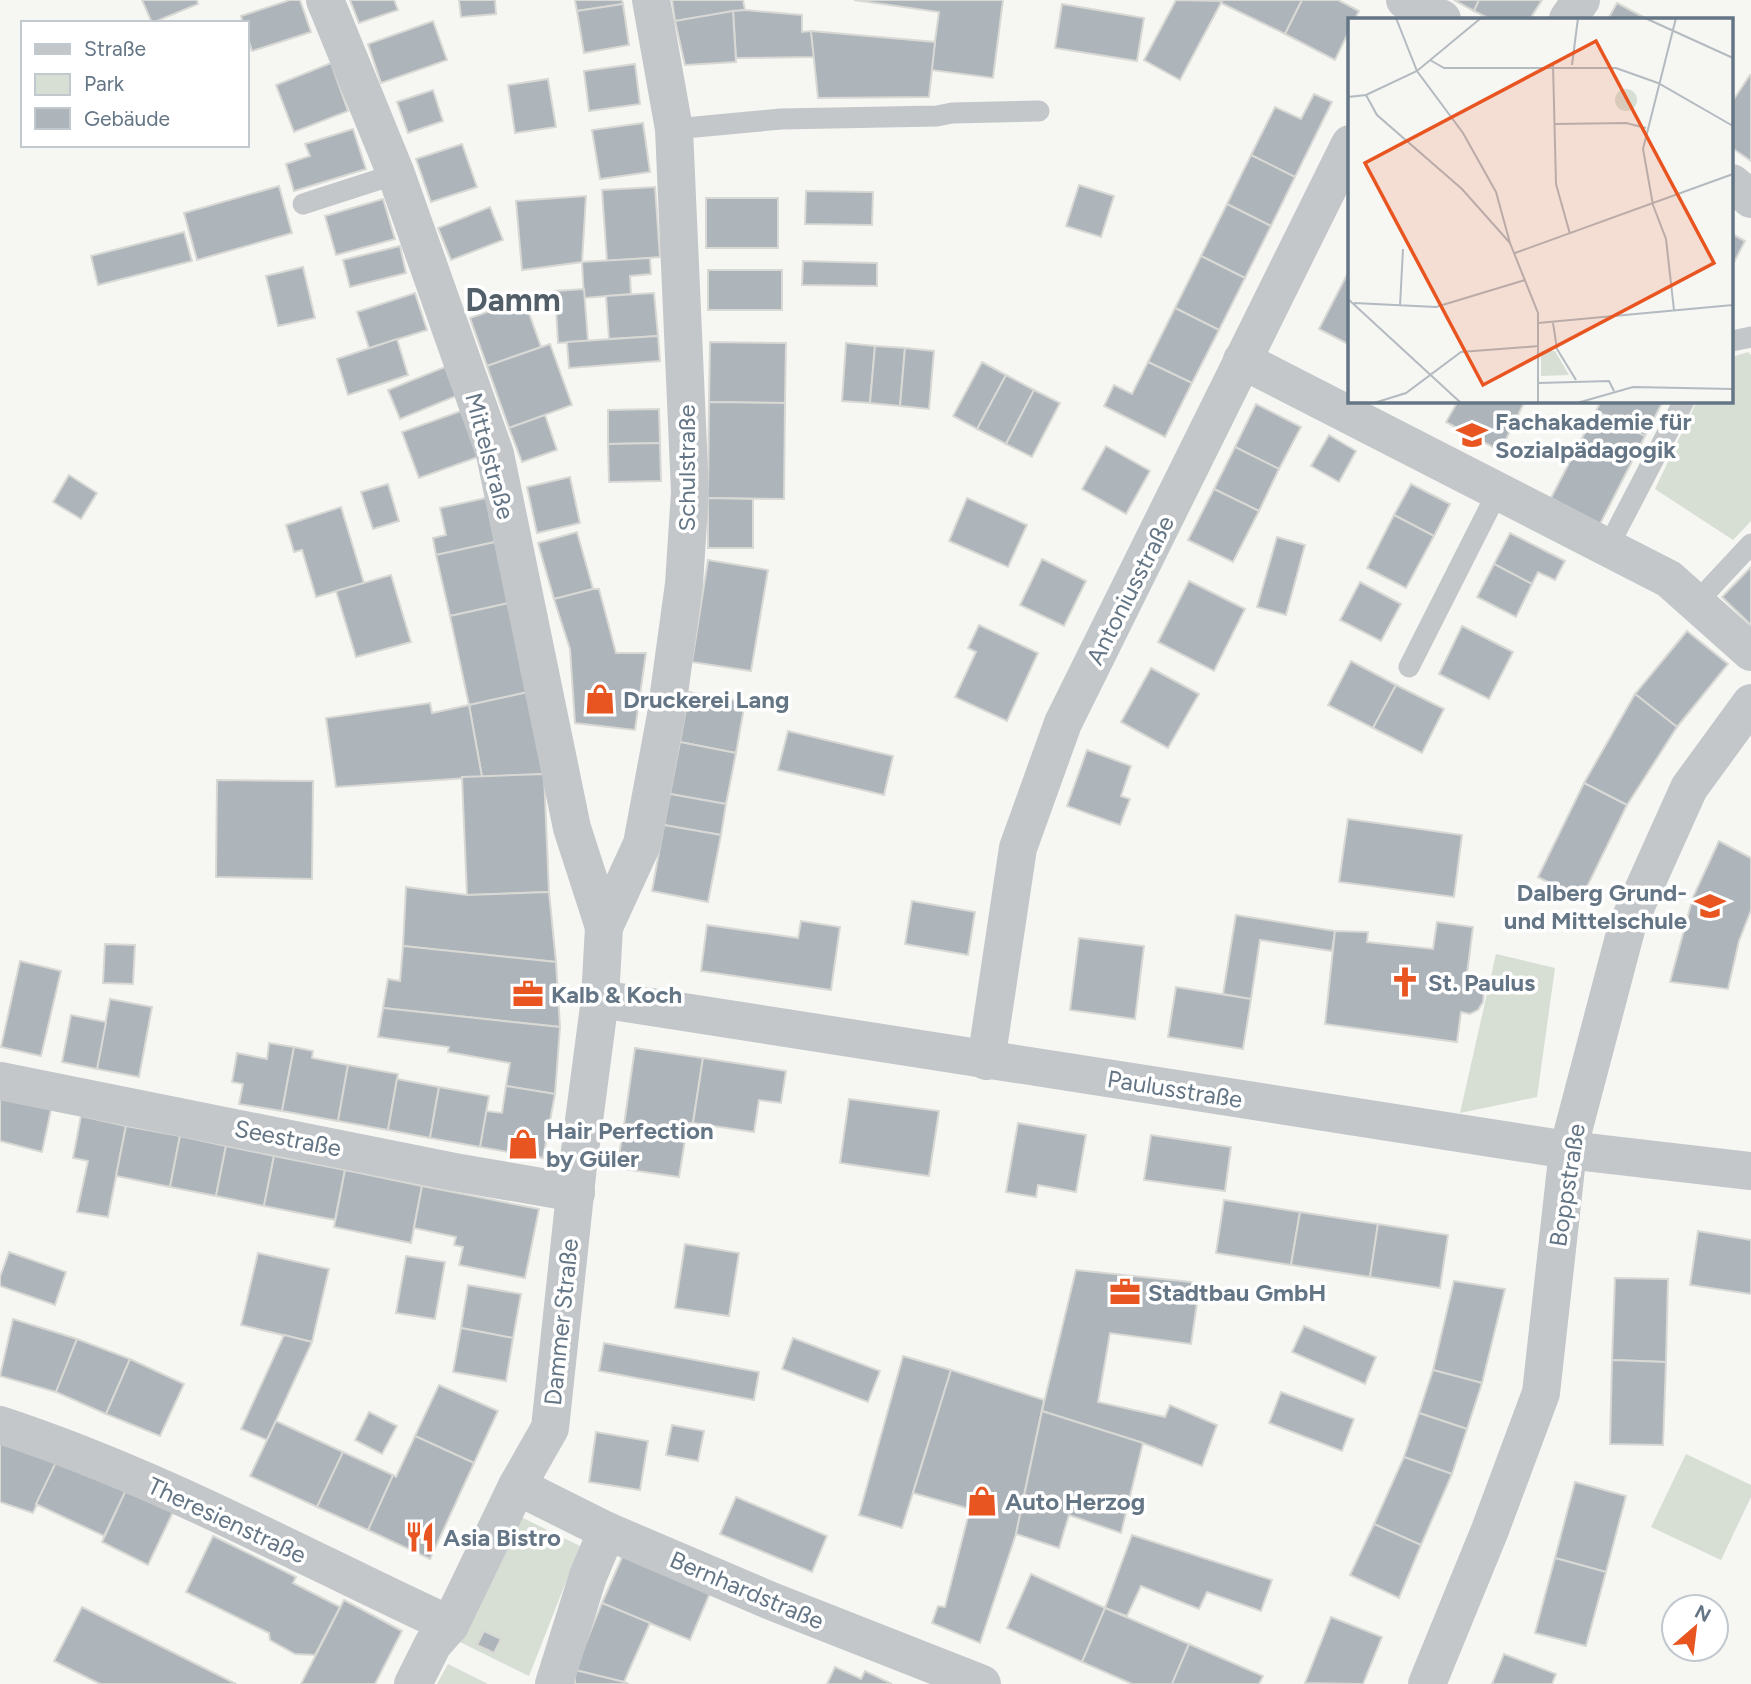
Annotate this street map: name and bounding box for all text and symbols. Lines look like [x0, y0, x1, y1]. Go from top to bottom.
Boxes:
inset map [1348, 18, 1734, 402]
legend [21, 21, 248, 147]
text: Straße [84, 36, 146, 61]
text: Park [84, 71, 125, 96]
text: Gebäude [84, 106, 170, 131]
district label: Damm [465, 281, 561, 319]
street label: Mittelstraße [459, 390, 521, 522]
street label: Schulstraße [672, 404, 701, 532]
place label: Fachakademie für Sozialpädagogik [1495, 407, 1692, 464]
school or university icon: Fachakademie für Sozialpädagogik [1455, 418, 1489, 452]
street label: Antoniusstraße [1080, 511, 1180, 669]
shop icon: Druckerei Lang [583, 682, 617, 716]
place label: Druckerei Lang [623, 685, 789, 714]
place label: Dalberg Grund- und Mittelschule [1504, 878, 1687, 935]
school or university icon: Dalberg Grund- und Mittelschule [1693, 889, 1727, 923]
church icon: St. Paulus [1388, 965, 1422, 999]
place label: St. Paulus [1428, 968, 1535, 997]
office icon: Kalb & Koch [511, 977, 545, 1011]
place label: Kalb & Koch [551, 980, 682, 1009]
street label: Paulusstraße [1105, 1064, 1245, 1114]
street label: Seestraße [232, 1113, 344, 1163]
place label: Hair Perfection by Güler [546, 1116, 714, 1173]
street label: Boppstraße [1543, 1121, 1591, 1249]
shop icon: Hair Perfection by Güler [506, 1127, 540, 1161]
street label: Dammer Straße [538, 1237, 584, 1407]
office icon: Stadtbau GmbH [1108, 1275, 1142, 1309]
place label: Stadtbau GmbH [1148, 1278, 1326, 1307]
street label: Theresienstraße [143, 1471, 311, 1569]
shop icon: Auto Herzog [965, 1484, 999, 1518]
place label: Auto Herzog [1005, 1487, 1145, 1516]
restaurant icon: Asia Bistro [403, 1520, 437, 1554]
place label: Asia Bistro [443, 1523, 561, 1552]
street label: Bernhardstraße [666, 1545, 828, 1635]
north arrow [1660, 1593, 1730, 1663]
text: N [1691, 1600, 1715, 1627]

